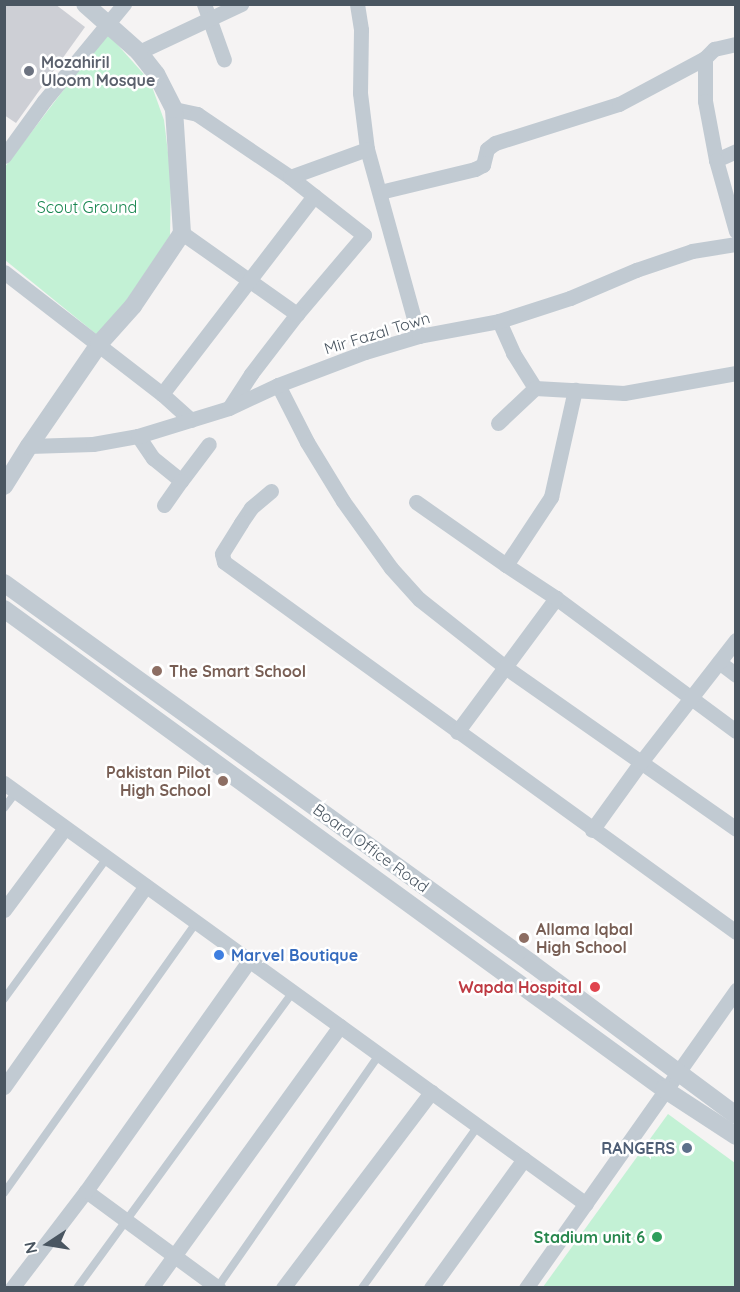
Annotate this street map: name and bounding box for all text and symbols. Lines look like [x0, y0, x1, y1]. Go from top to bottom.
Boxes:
place label: Mozahiril Uloom Mosque [41, 52, 155, 90]
marker: Mozahiril Uloom Mosque [22, 64, 36, 78]
park label: Scout Ground [37, 197, 137, 217]
street label: Mir Fazal Town [322, 308, 432, 358]
place label: The Smart School [169, 661, 306, 681]
marker: The Smart School [150, 664, 164, 678]
place label: Pakistan Pilot High School [106, 762, 211, 800]
marker: Pakistan Pilot High School [216, 774, 230, 788]
street label: Board Office Road [309, 800, 433, 896]
place label: Allama Iqbal High School [536, 919, 633, 957]
marker: Allama Iqbal High School [517, 931, 531, 945]
place label: Marvel Boutique [231, 945, 358, 965]
marker: Marvel Boutique [212, 948, 226, 962]
place label: Wapda Hospital [458, 977, 582, 997]
marker: Wapda Hospital [586, 978, 604, 996]
place label: RANGERS [601, 1138, 675, 1158]
marker: RANGERS [680, 1141, 694, 1155]
north arrow [18, 1214, 78, 1274]
place label: Stadium unit 6 [534, 1227, 645, 1247]
marker: Stadium unit 6 [650, 1230, 664, 1244]
text: N [19, 1240, 41, 1256]

